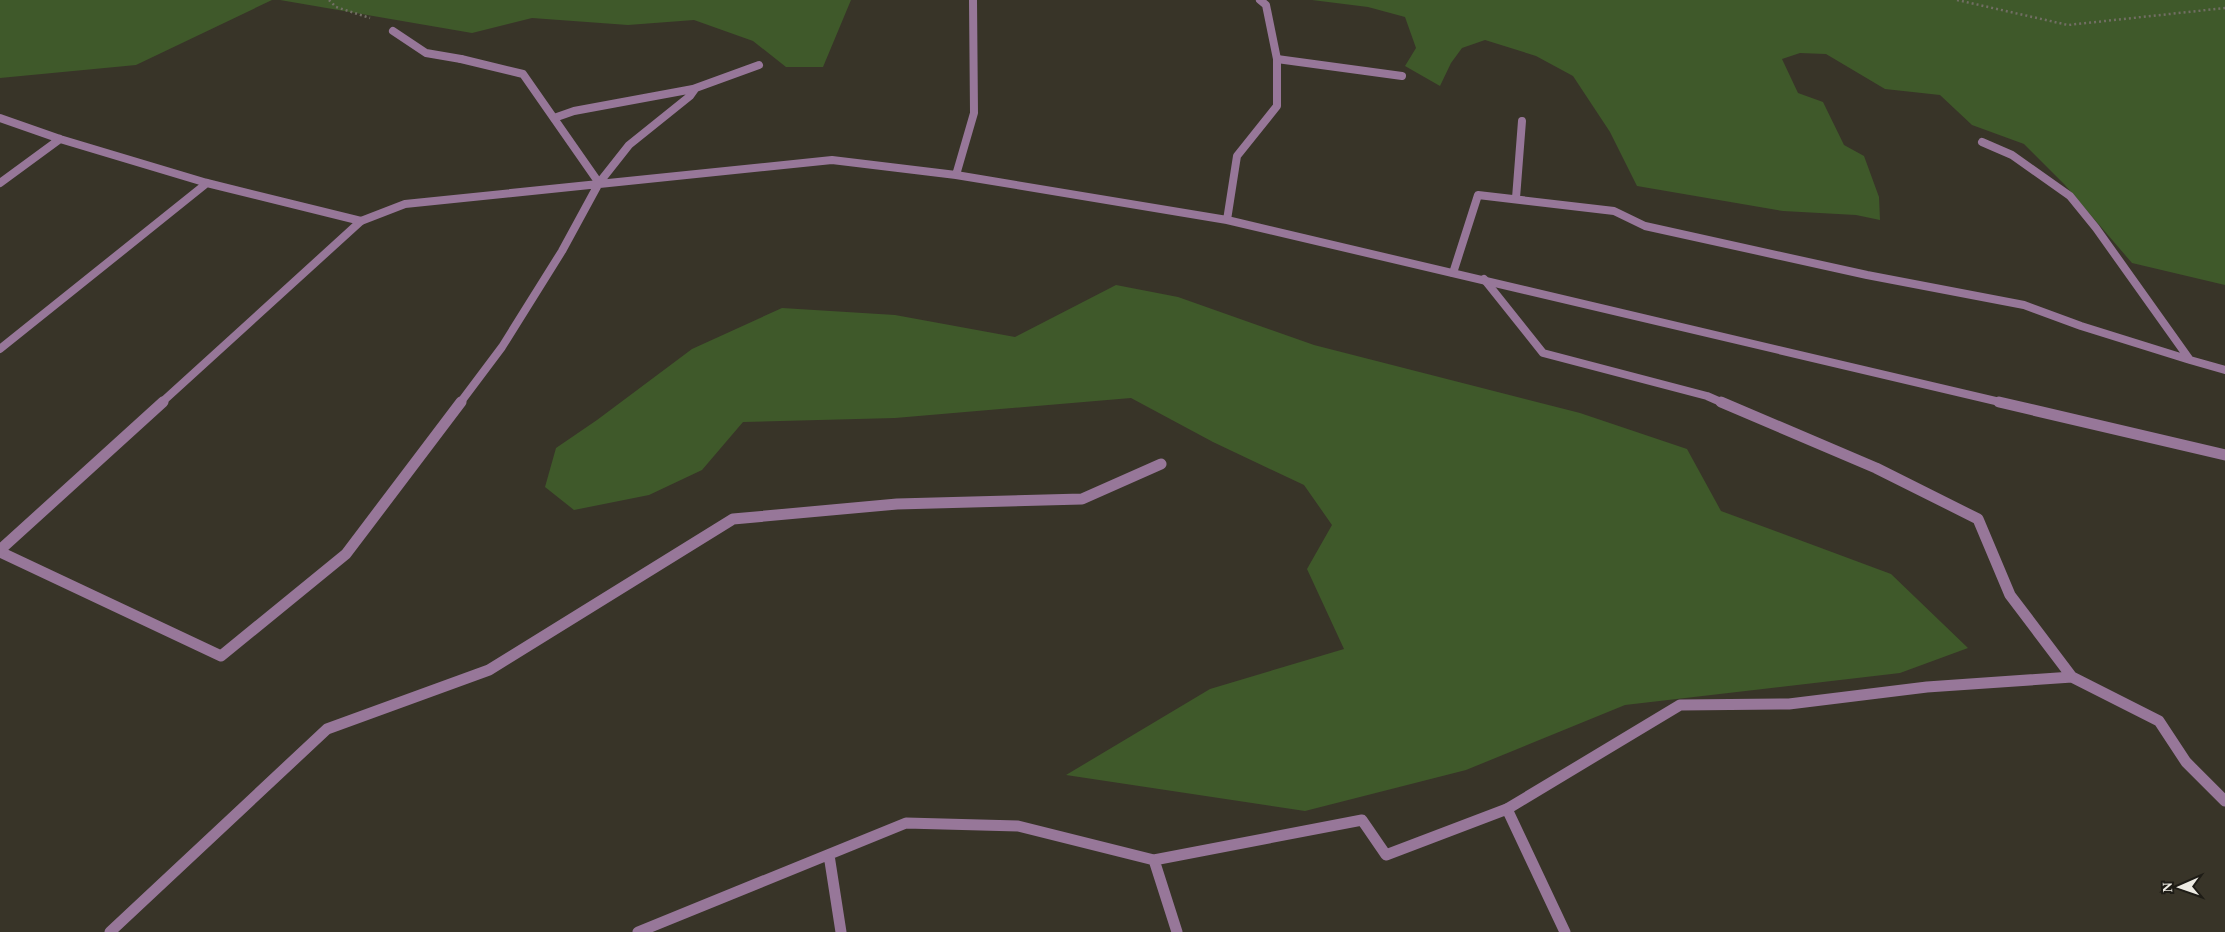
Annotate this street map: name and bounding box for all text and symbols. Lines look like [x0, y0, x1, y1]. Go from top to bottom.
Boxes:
north arrow [2155, 862, 2205, 912]
text: N [2160, 882, 2175, 893]

